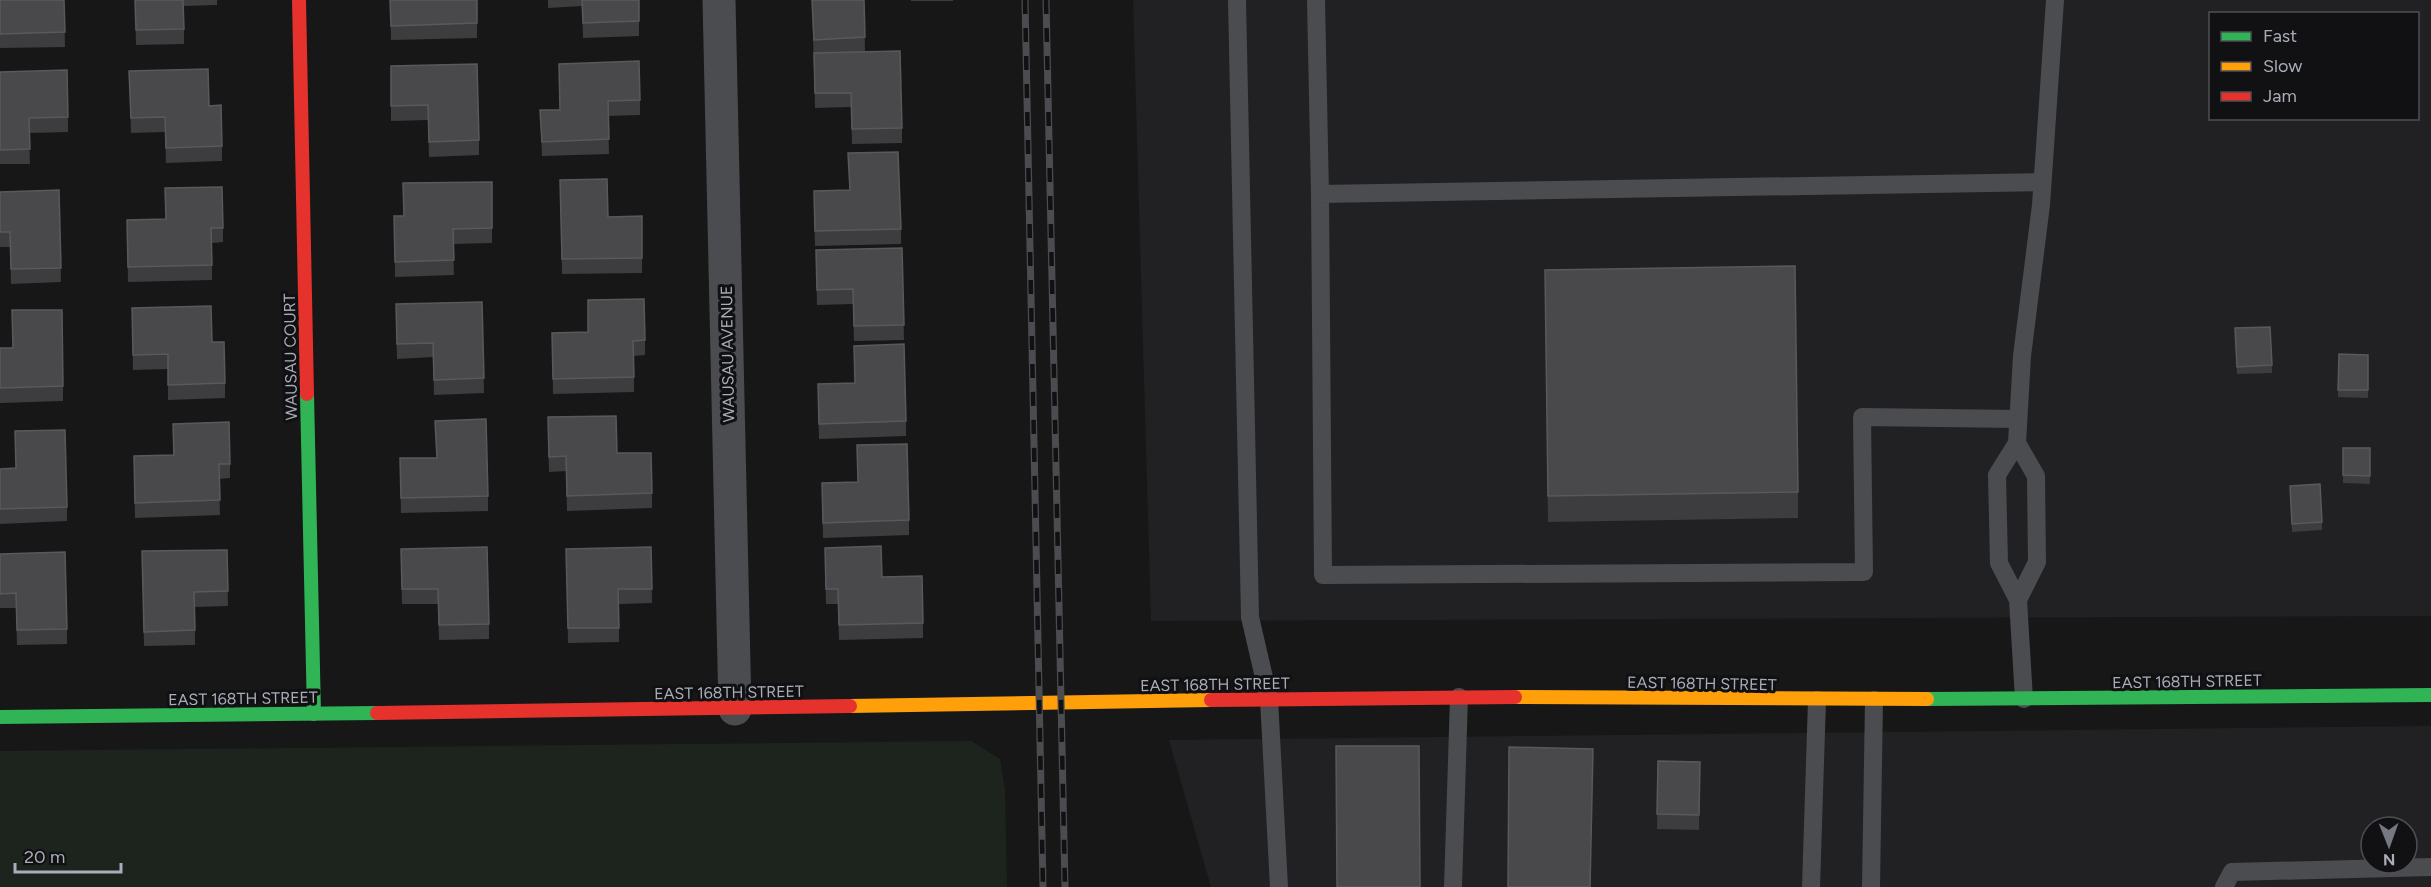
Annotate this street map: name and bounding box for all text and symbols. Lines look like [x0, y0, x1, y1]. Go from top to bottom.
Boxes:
legend [2209, 12, 2419, 120]
text: Fast [2263, 25, 2297, 47]
text: Slow [2263, 55, 2302, 77]
text: Jam [2263, 85, 2297, 107]
street label: WAUSAU AVENUE [717, 285, 738, 423]
street label: WAUSAU COURT [280, 293, 301, 421]
street label: EAST 168TH STREET [2112, 671, 2262, 692]
street label: EAST 168TH STREET [1627, 673, 1777, 694]
street label: EAST 168TH STREET [1140, 674, 1290, 695]
street label: EAST 168TH STREET [654, 682, 804, 703]
street label: EAST 168TH STREET [168, 688, 318, 709]
north arrow [2359, 815, 2419, 875]
scale bar [15, 836, 122, 874]
text: 20 m [24, 846, 65, 868]
text: N [2383, 850, 2396, 869]

